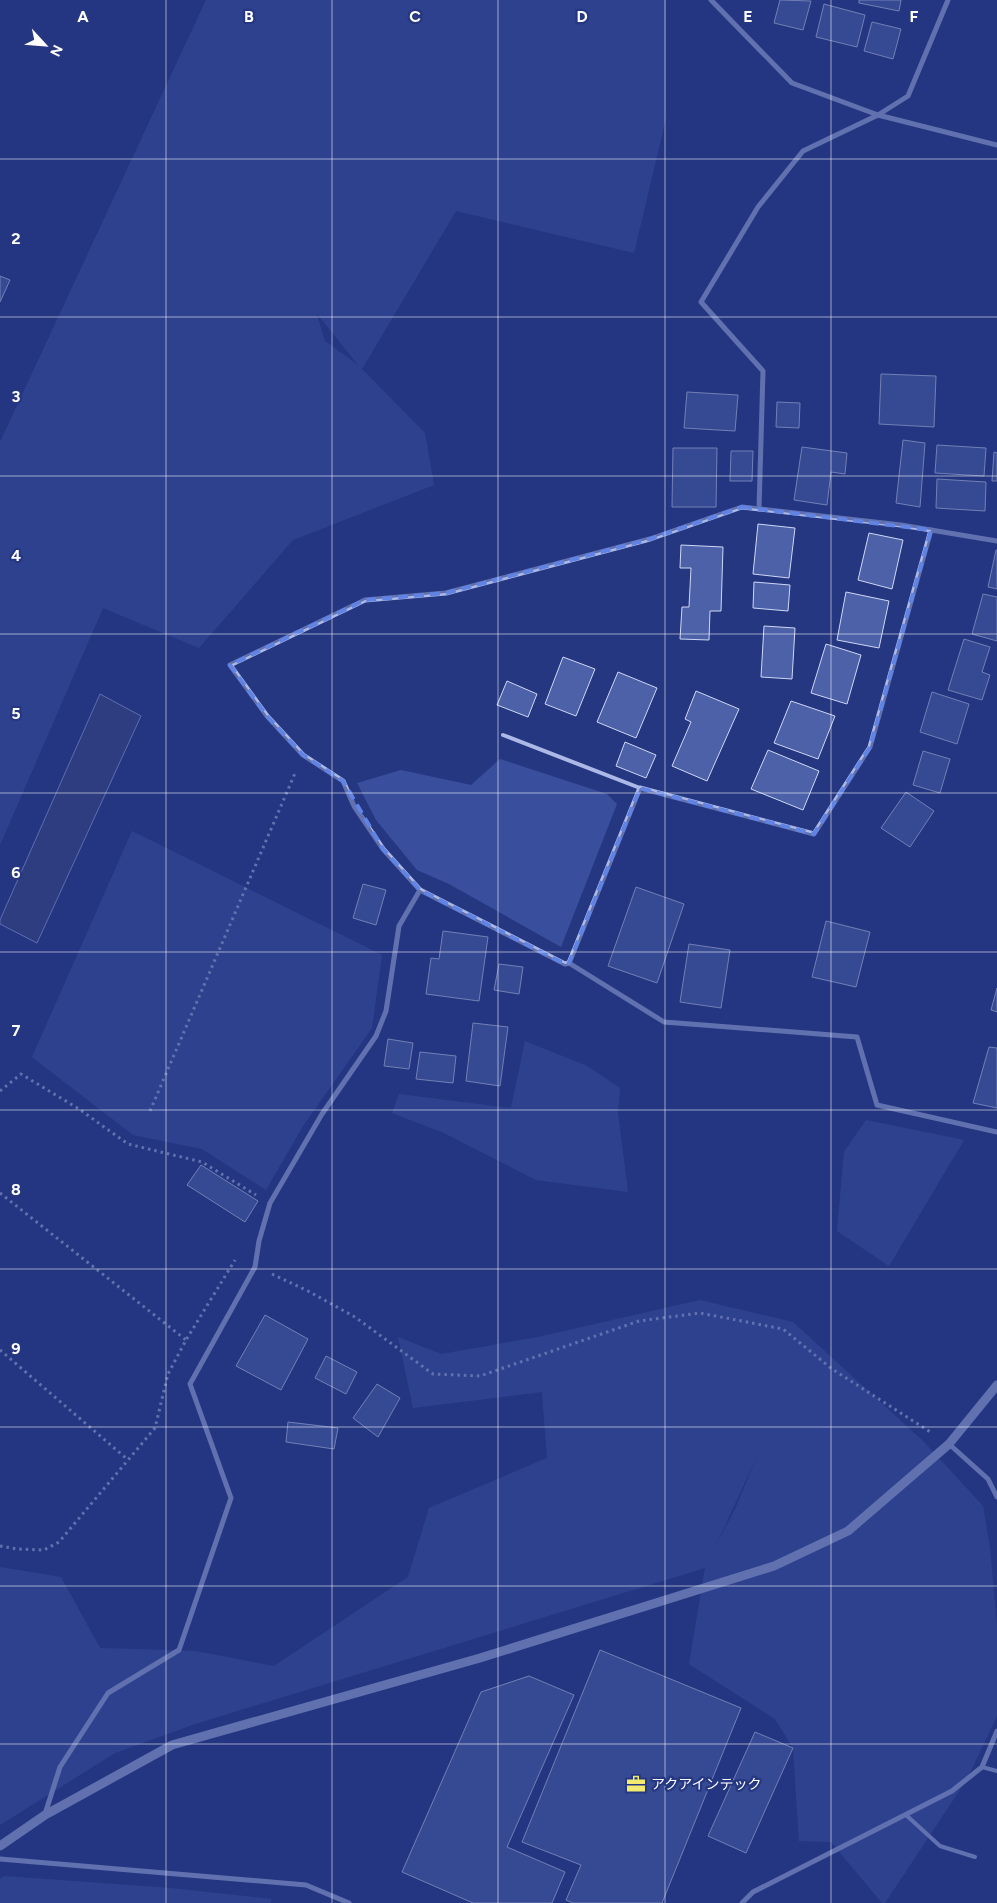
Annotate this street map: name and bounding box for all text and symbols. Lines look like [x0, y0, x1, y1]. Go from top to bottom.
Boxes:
text: A [77, 7, 89, 26]
text: B [244, 7, 254, 26]
text: C [409, 7, 421, 26]
text: D [576, 7, 588, 26]
text: E [743, 7, 753, 26]
text: F [910, 7, 919, 26]
north arrow [20, 20, 70, 70]
text: N [46, 42, 66, 59]
text: 2 [11, 229, 21, 248]
text: 3 [12, 387, 21, 406]
text: 4 [11, 546, 21, 565]
text: 5 [11, 704, 21, 723]
text: 6 [11, 863, 21, 882]
text: 7 [12, 1021, 21, 1040]
text: 8 [11, 1180, 21, 1199]
text: 9 [11, 1339, 21, 1358]
office icon: アクアインテック [625, 1773, 647, 1795]
place label: アクアインテック [651, 1776, 762, 1793]

